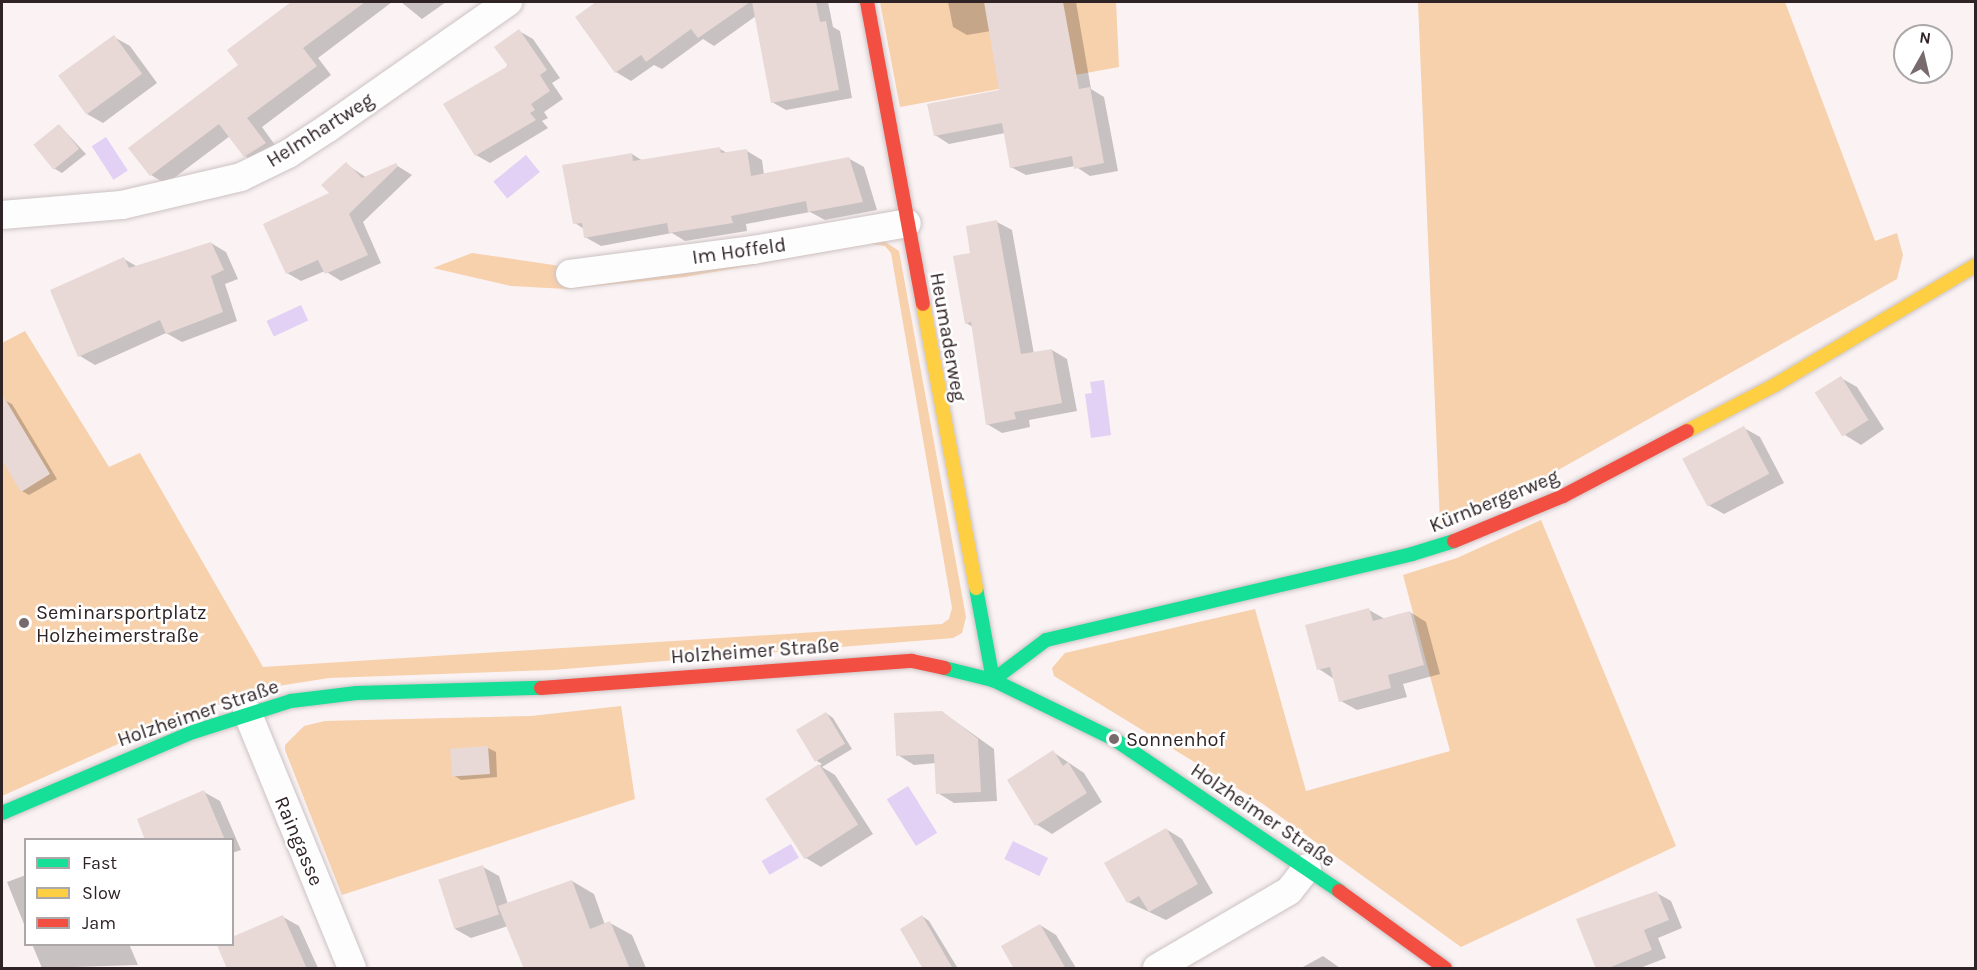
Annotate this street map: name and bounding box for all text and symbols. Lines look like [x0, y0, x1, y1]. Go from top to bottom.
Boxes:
north arrow [1893, 24, 1953, 84]
text: N [1918, 27, 1932, 48]
street label: Helmhartweg [262, 88, 378, 172]
street label: Im Hoffeld [690, 233, 788, 269]
street label: Heumaderweg [925, 270, 971, 404]
street label: Kürnbergerweg [1426, 464, 1562, 538]
place label: Seminarsportplatz Holzheimerstraße [36, 600, 207, 647]
marker: Seminarsportplatz Holzheimerstraße [17, 616, 31, 630]
street label: Holzheimer Straße [670, 633, 840, 669]
street label: Holzheimer Straße [114, 674, 282, 752]
place label: Sonnenhof [1126, 727, 1225, 751]
marker: Sonnenhof [1107, 732, 1121, 746]
street label: Holzheimer Straße [1186, 758, 1340, 872]
street label: Raingasse [269, 793, 329, 889]
legend [24, 838, 234, 946]
text: Fast [82, 852, 117, 874]
text: Slow [82, 882, 121, 904]
text: Jam [82, 912, 116, 934]

